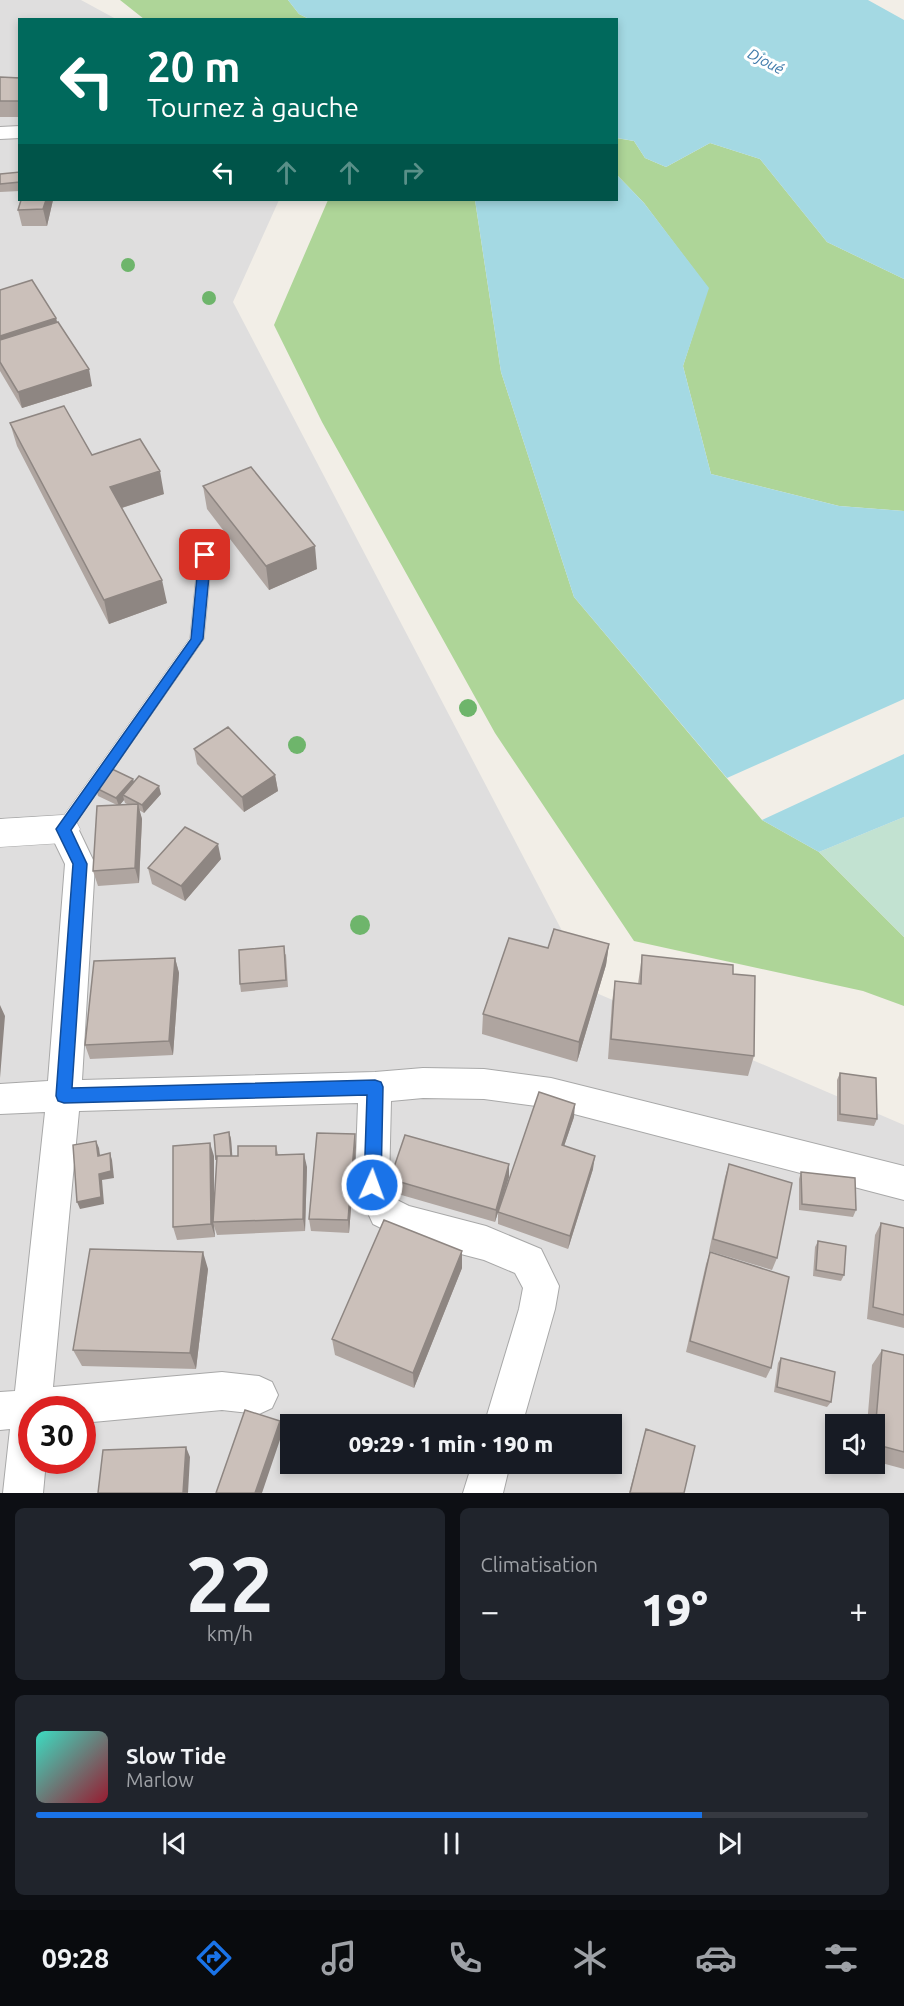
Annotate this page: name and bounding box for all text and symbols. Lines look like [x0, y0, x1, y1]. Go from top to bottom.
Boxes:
icon: left [48, 42, 126, 120]
text: 20 m [147, 43, 241, 90]
water label: Djoué [745, 45, 787, 78]
text: Tournez à gauche [147, 92, 359, 122]
icon: left [207, 156, 240, 189]
icon: ahead [270, 156, 303, 189]
icon: ahead [333, 156, 366, 189]
icon: right [396, 156, 429, 189]
pin [179, 529, 230, 580]
icon: arrive [188, 538, 221, 571]
position arrow [340, 1153, 404, 1217]
speed limit sign: 30 [18, 1396, 96, 1474]
map controls [825, 1414, 885, 1474]
button: sound [825, 1414, 885, 1474]
text: 09:29 · 1 min · 190 m [349, 1431, 553, 1456]
text: 22 [186, 1539, 274, 1627]
text: Climatisation [481, 1553, 598, 1576]
text: 19° [641, 1584, 708, 1635]
text: − [481, 1592, 499, 1629]
text: + [849, 1592, 868, 1629]
text: km/h [207, 1622, 253, 1645]
text: Slow Tide [126, 1743, 226, 1768]
text: Marlow [126, 1768, 194, 1791]
icon: previous [158, 1827, 191, 1860]
icon: pause [435, 1827, 468, 1860]
icon: next [713, 1827, 746, 1860]
icon: directions [193, 1937, 235, 1979]
icon: music [318, 1937, 360, 1979]
icon: phone [444, 1937, 486, 1979]
icon: climate [569, 1937, 611, 1979]
icon: car [695, 1937, 737, 1979]
icon: filters [820, 1937, 862, 1979]
text: 09:28 [42, 1943, 109, 1973]

